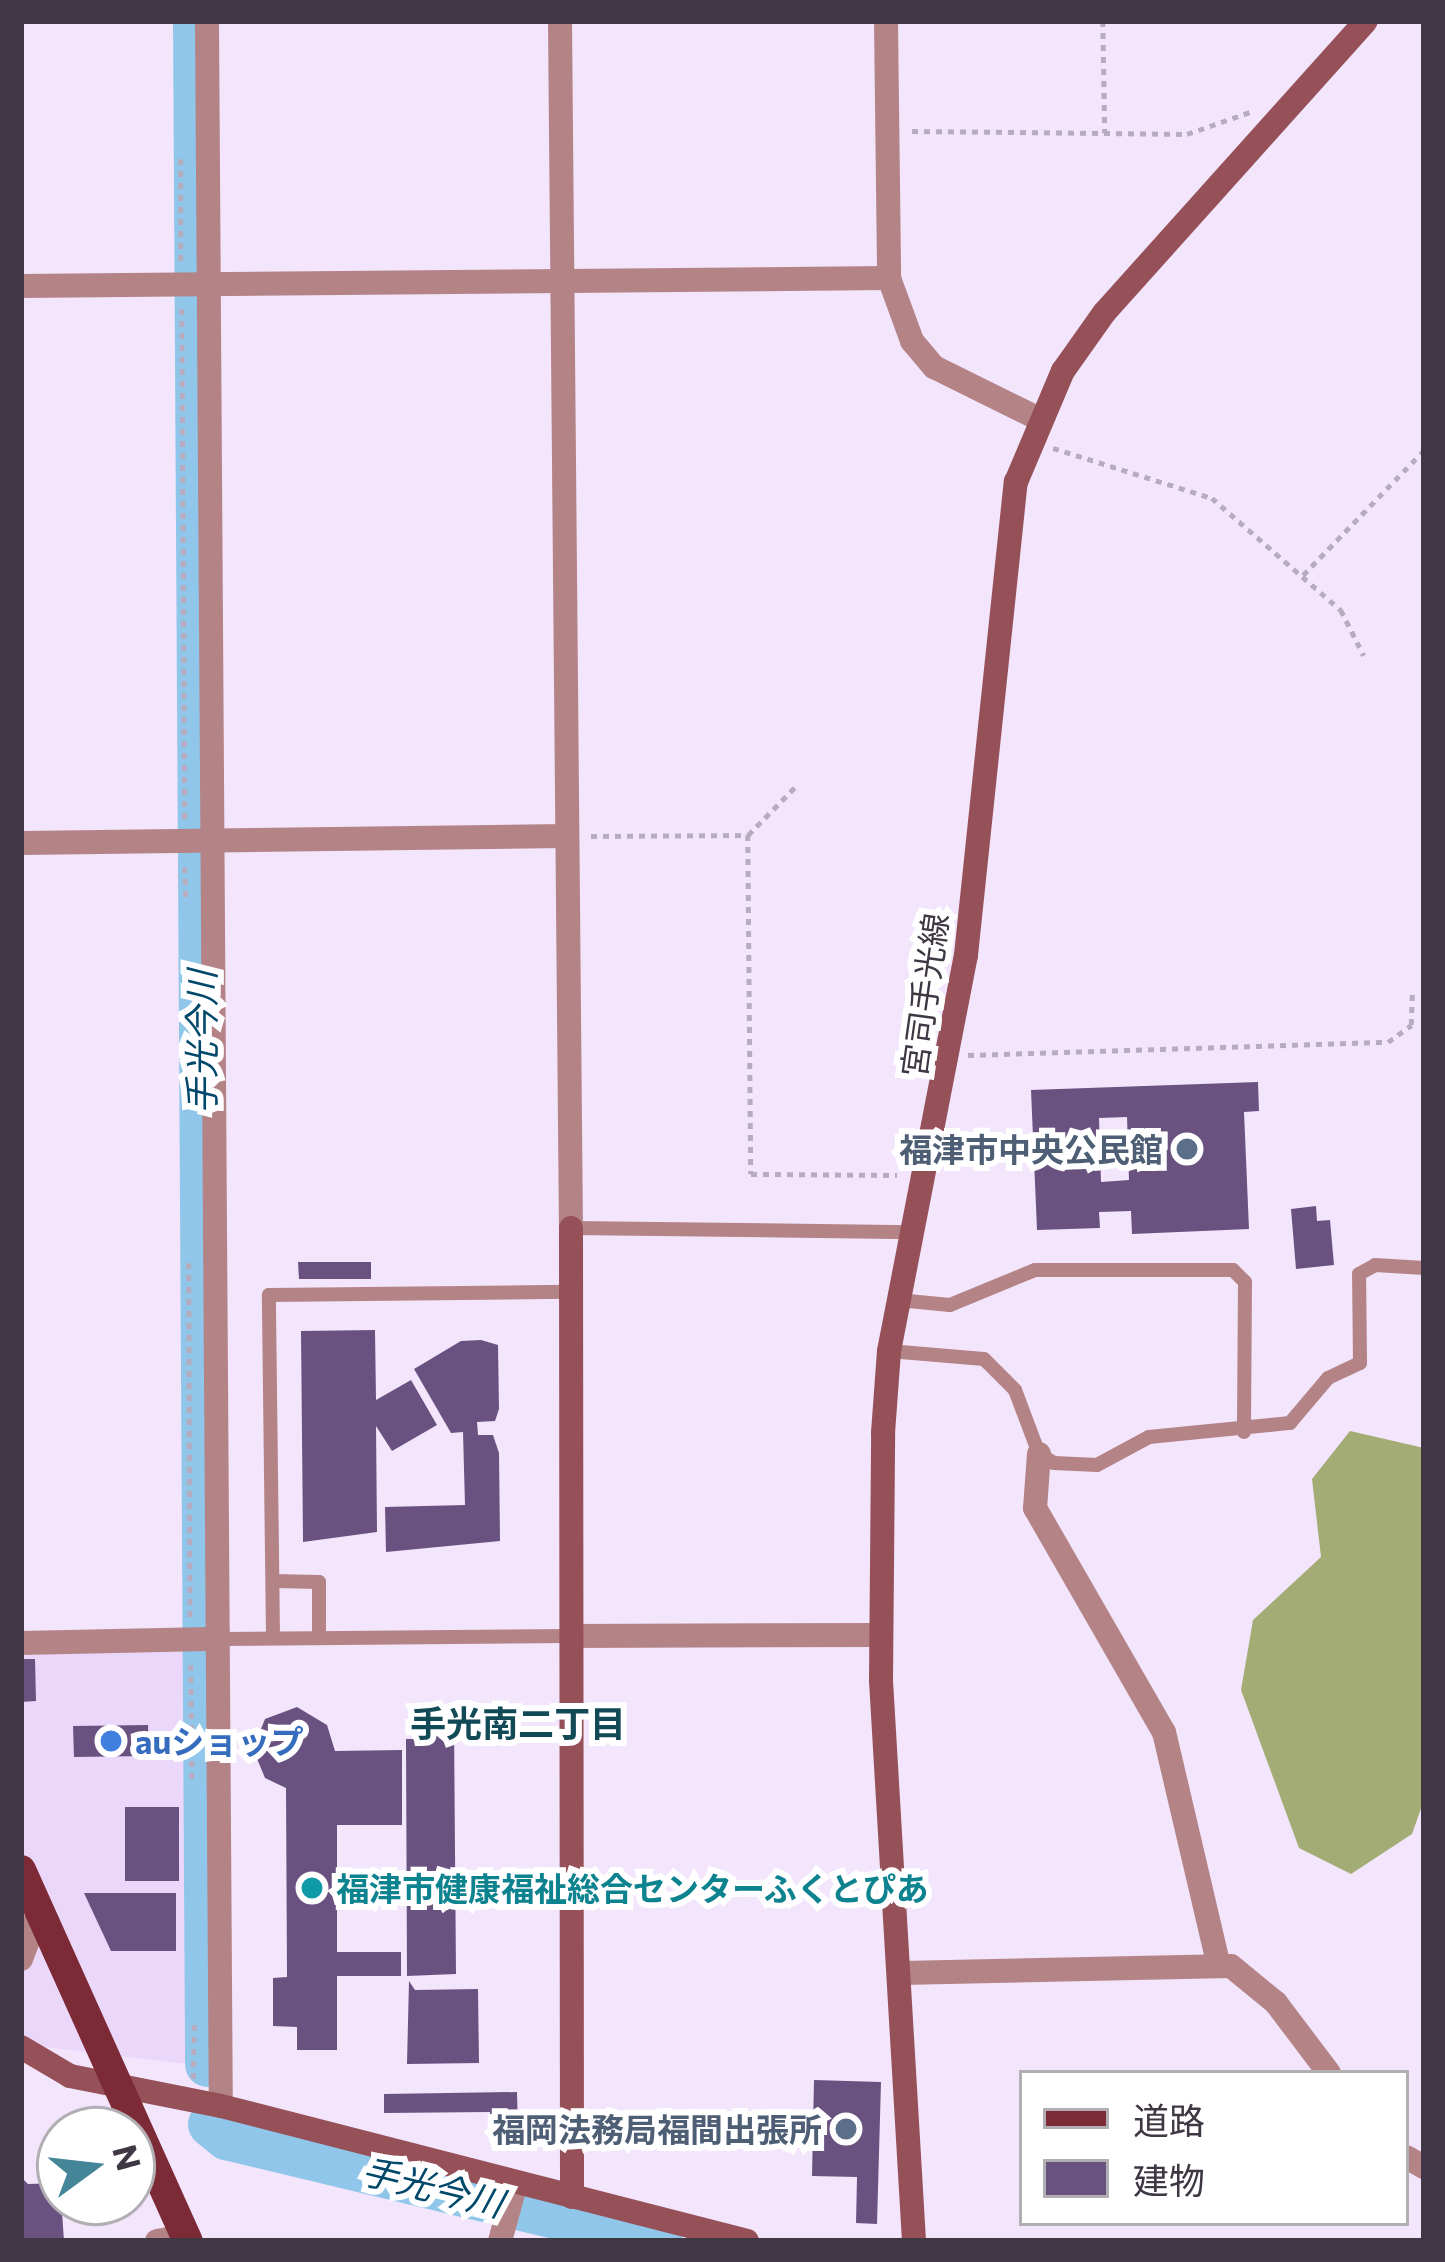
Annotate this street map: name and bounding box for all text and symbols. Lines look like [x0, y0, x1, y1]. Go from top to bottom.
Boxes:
street label: 宮司手光線 [893, 911, 955, 1079]
water label: 手光今川 [179, 970, 223, 1114]
place label: 福津市中央公民館 [899, 1129, 1163, 1169]
marker: 福津市中央公民館 [1174, 1136, 1200, 1162]
district label: 手光南二丁目 [410, 1701, 626, 1745]
place label: auショップ [135, 1721, 303, 1761]
marker: auショップ [98, 1728, 124, 1754]
place label: 福津市健康福祉総合センターふくとぴあ [336, 1868, 930, 1908]
marker: 福津市健康福祉総合センターふくとぴあ [299, 1875, 325, 1901]
legend [1019, 2070, 1409, 2226]
text: 道路 [1133, 2097, 1205, 2141]
north arrow [36, 2106, 156, 2226]
place label: 福岡法務局福間出張所 [492, 2109, 822, 2149]
marker: 福岡法務局福間出張所 [833, 2116, 859, 2142]
text: N [105, 2140, 151, 2175]
water label: 手光今川 [358, 2148, 508, 2224]
text: 建物 [1133, 2157, 1205, 2201]

